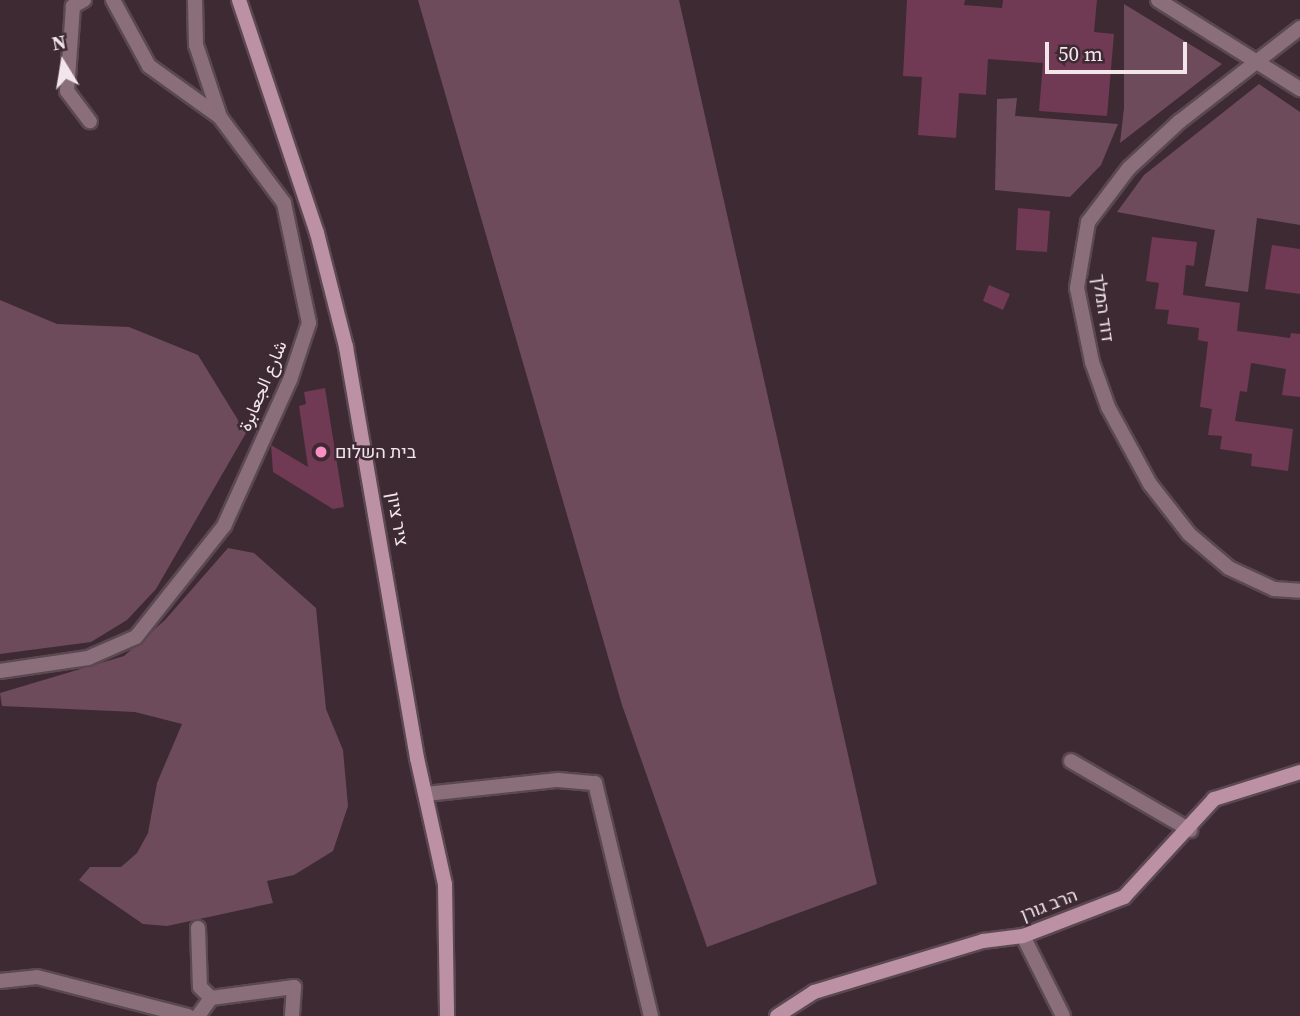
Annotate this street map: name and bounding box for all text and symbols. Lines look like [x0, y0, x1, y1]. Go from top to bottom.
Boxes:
north arrow [28, 28, 98, 98]
text: N [50, 28, 68, 56]
scale bar [1048, 28, 1190, 72]
text: 50 m [1058, 39, 1103, 68]
street label: דוד המלך [1088, 273, 1118, 343]
street label: شارع الجعابرة [234, 337, 292, 435]
place label: בית השלום [335, 441, 416, 463]
marker: בית השלום [313, 444, 329, 460]
street label: ציר ציון [382, 491, 412, 547]
street label: הרב גורן [1017, 884, 1081, 926]

